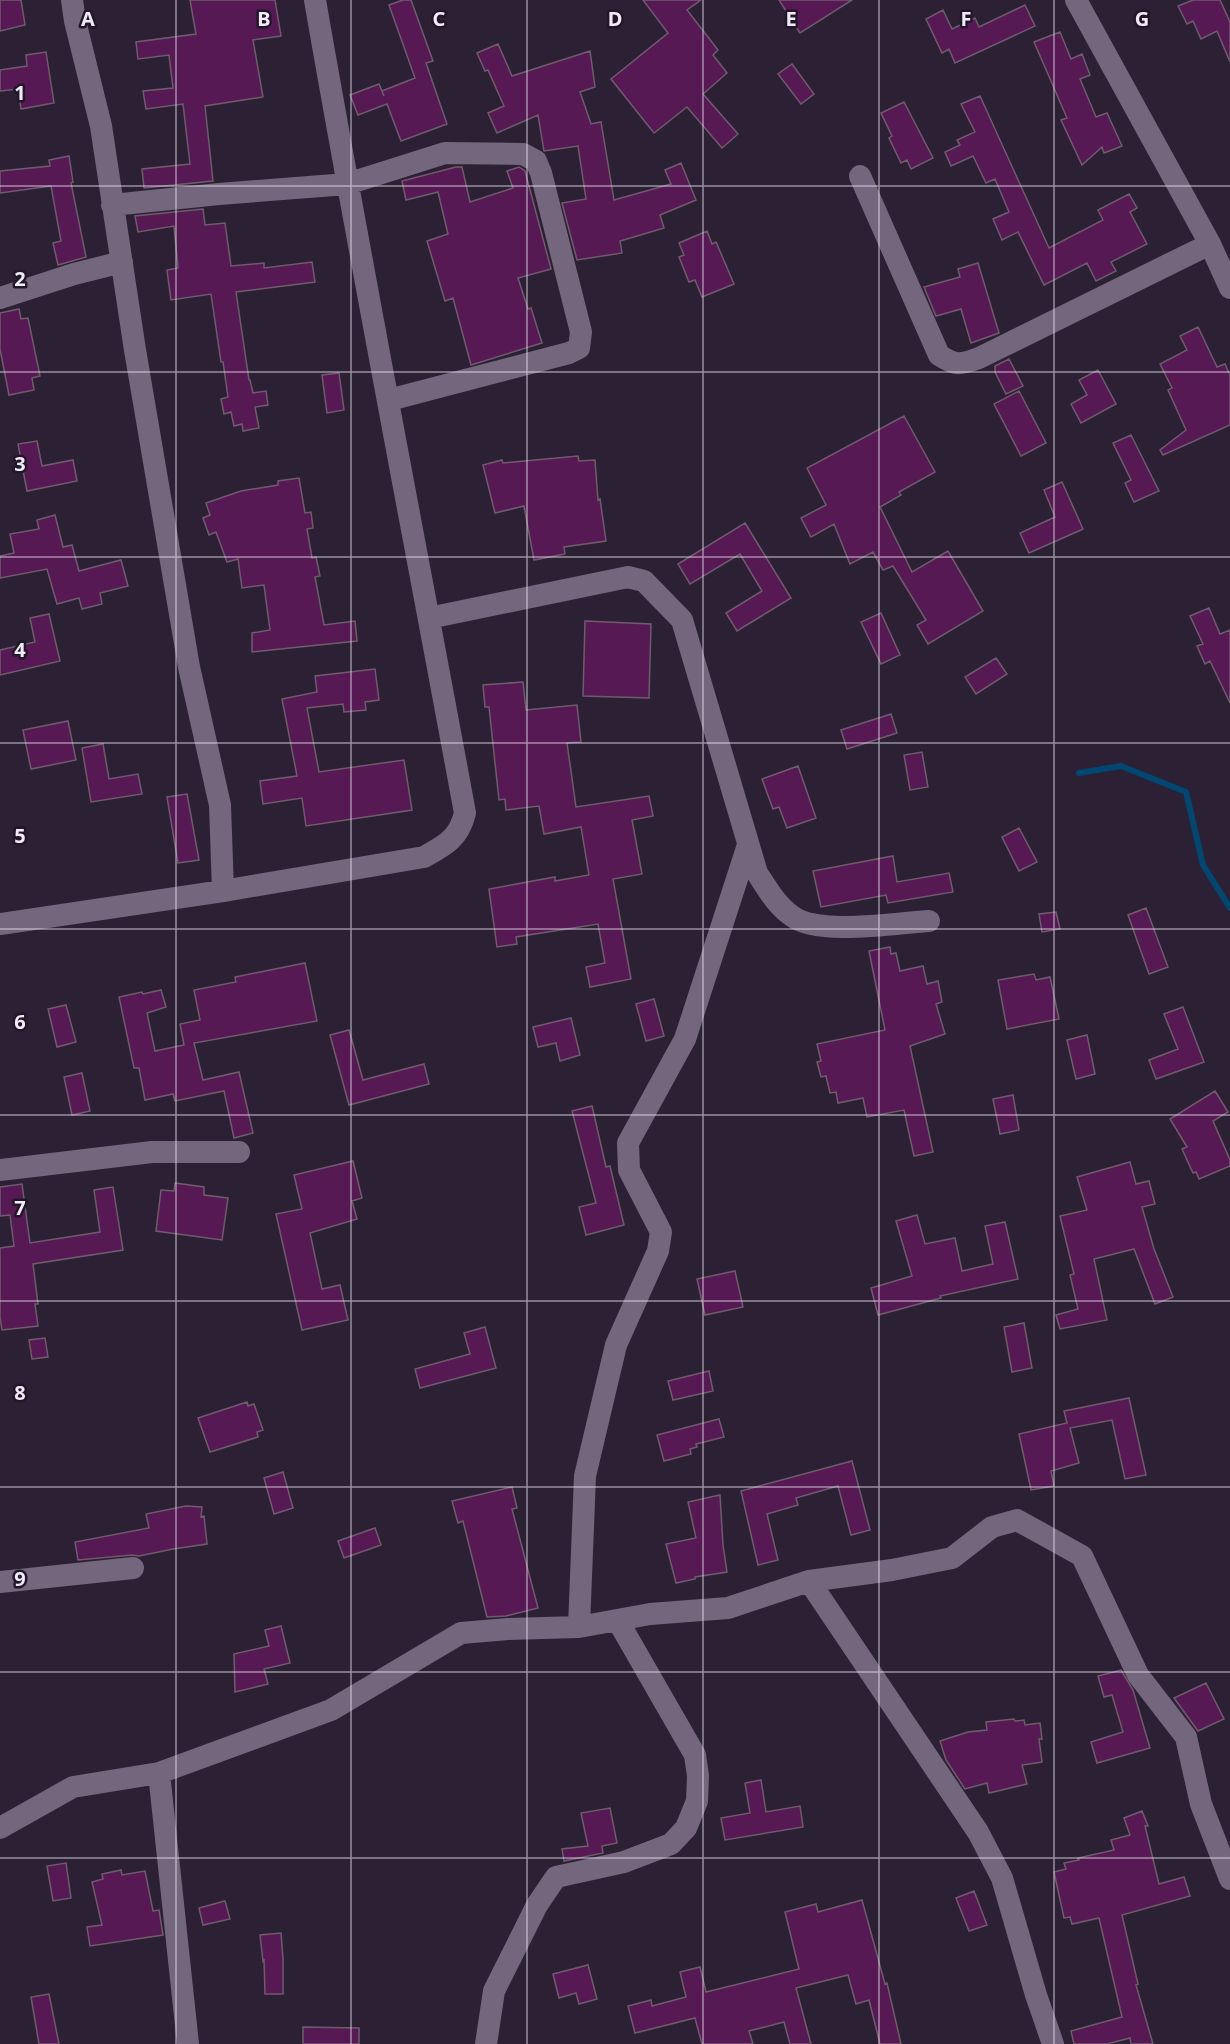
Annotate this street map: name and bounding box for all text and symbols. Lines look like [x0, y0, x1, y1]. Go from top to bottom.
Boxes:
text: A [81, 5, 95, 32]
text: B [257, 5, 271, 32]
text: C [433, 5, 446, 32]
text: D [608, 5, 622, 32]
text: E [785, 5, 797, 32]
text: F [961, 5, 971, 32]
text: G [1135, 5, 1149, 32]
text: 1 [14, 79, 26, 106]
text: 2 [14, 265, 26, 292]
text: 3 [14, 450, 26, 477]
text: 4 [14, 636, 26, 663]
text: 5 [14, 822, 26, 849]
text: 6 [14, 1008, 26, 1035]
text: 7 [14, 1194, 26, 1221]
text: 8 [14, 1379, 26, 1406]
text: 9 [14, 1565, 26, 1592]

